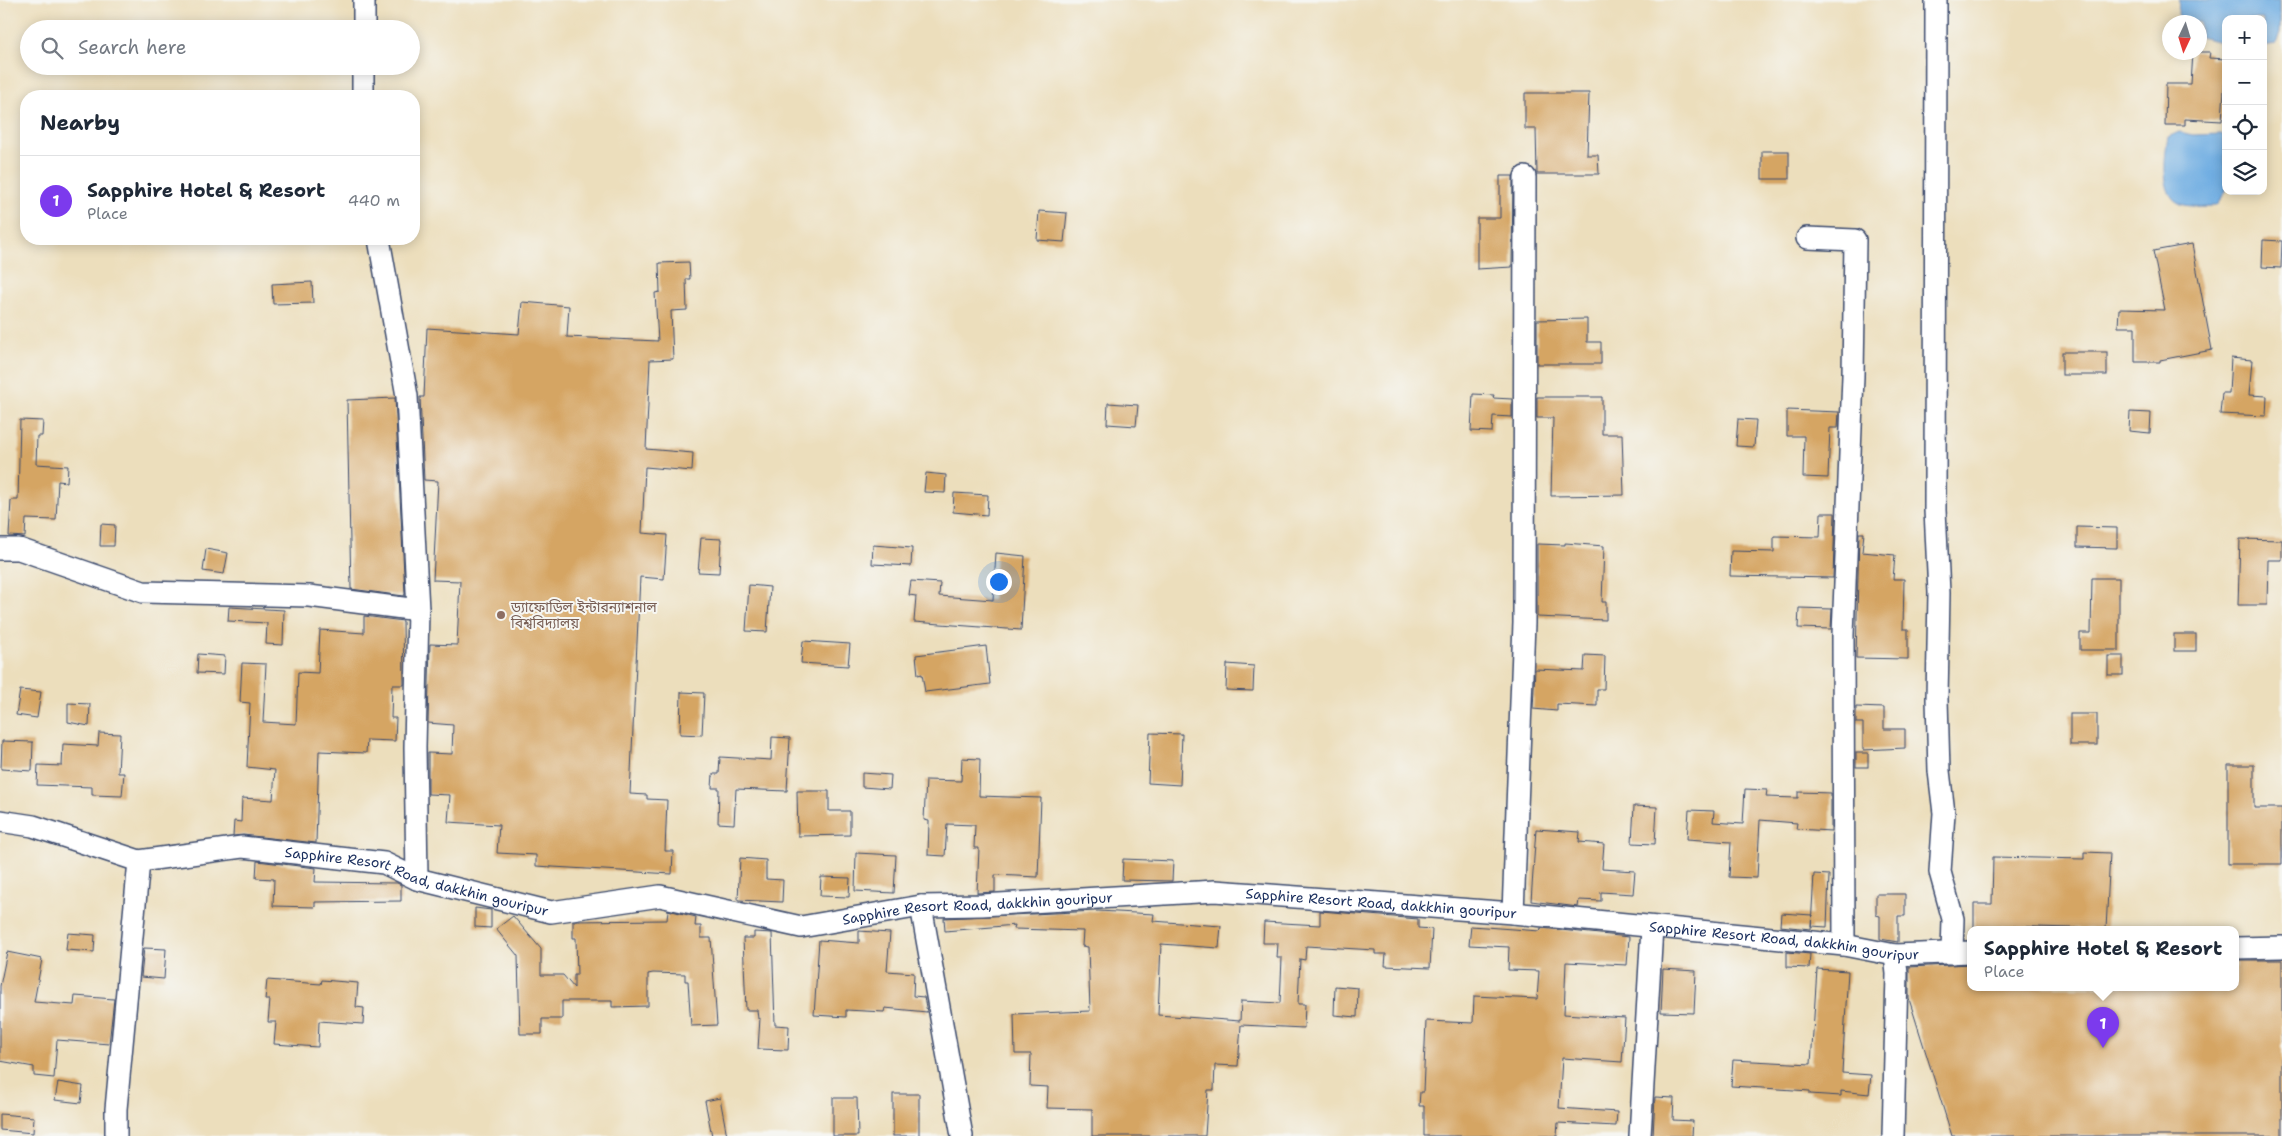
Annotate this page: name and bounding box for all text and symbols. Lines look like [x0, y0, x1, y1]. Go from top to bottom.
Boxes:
north arrow [2162, 15, 2207, 60]
map controls [2222, 15, 2267, 195]
button: + [2222, 15, 2267, 60]
search box [20, 20, 420, 75]
icon: search [38, 34, 66, 62]
text: Search here [78, 35, 187, 60]
button: − [2222, 60, 2267, 105]
button: locate [2222, 105, 2267, 150]
text: Nearby [40, 109, 120, 137]
button: layers [2222, 150, 2267, 195]
text: Sapphire Hotel & Resort [87, 178, 325, 203]
text: 1 [52, 190, 60, 211]
text: 440 m [348, 190, 400, 211]
text: Place [87, 203, 128, 224]
your location [986, 569, 1012, 595]
place label: ড্যাফোডিল ইন্টারন্যাশনাল বিশ্ববিদ্যালয় [510, 598, 657, 632]
marker: ড্যাফোডিল ইন্টারন্যাশনাল বিশ্ববিদ্যালয় [495, 609, 507, 621]
street label: Sapphire Resort Road, dakkhin gouripur [284, 843, 551, 920]
street label: Sapphire Resort Road, dakkhin gouripur [1245, 884, 1518, 922]
street label: Sapphire Resort Road, dakkhin gouripur [841, 888, 1114, 929]
street label: Sapphire Resort Road, dakkhin gouripur [1648, 917, 1920, 964]
popup [1967, 926, 2239, 991]
text: Sapphire Hotel & Resort [1984, 936, 2222, 961]
text: Place [1984, 961, 2025, 982]
pin: 1 [2087, 1007, 2119, 1048]

